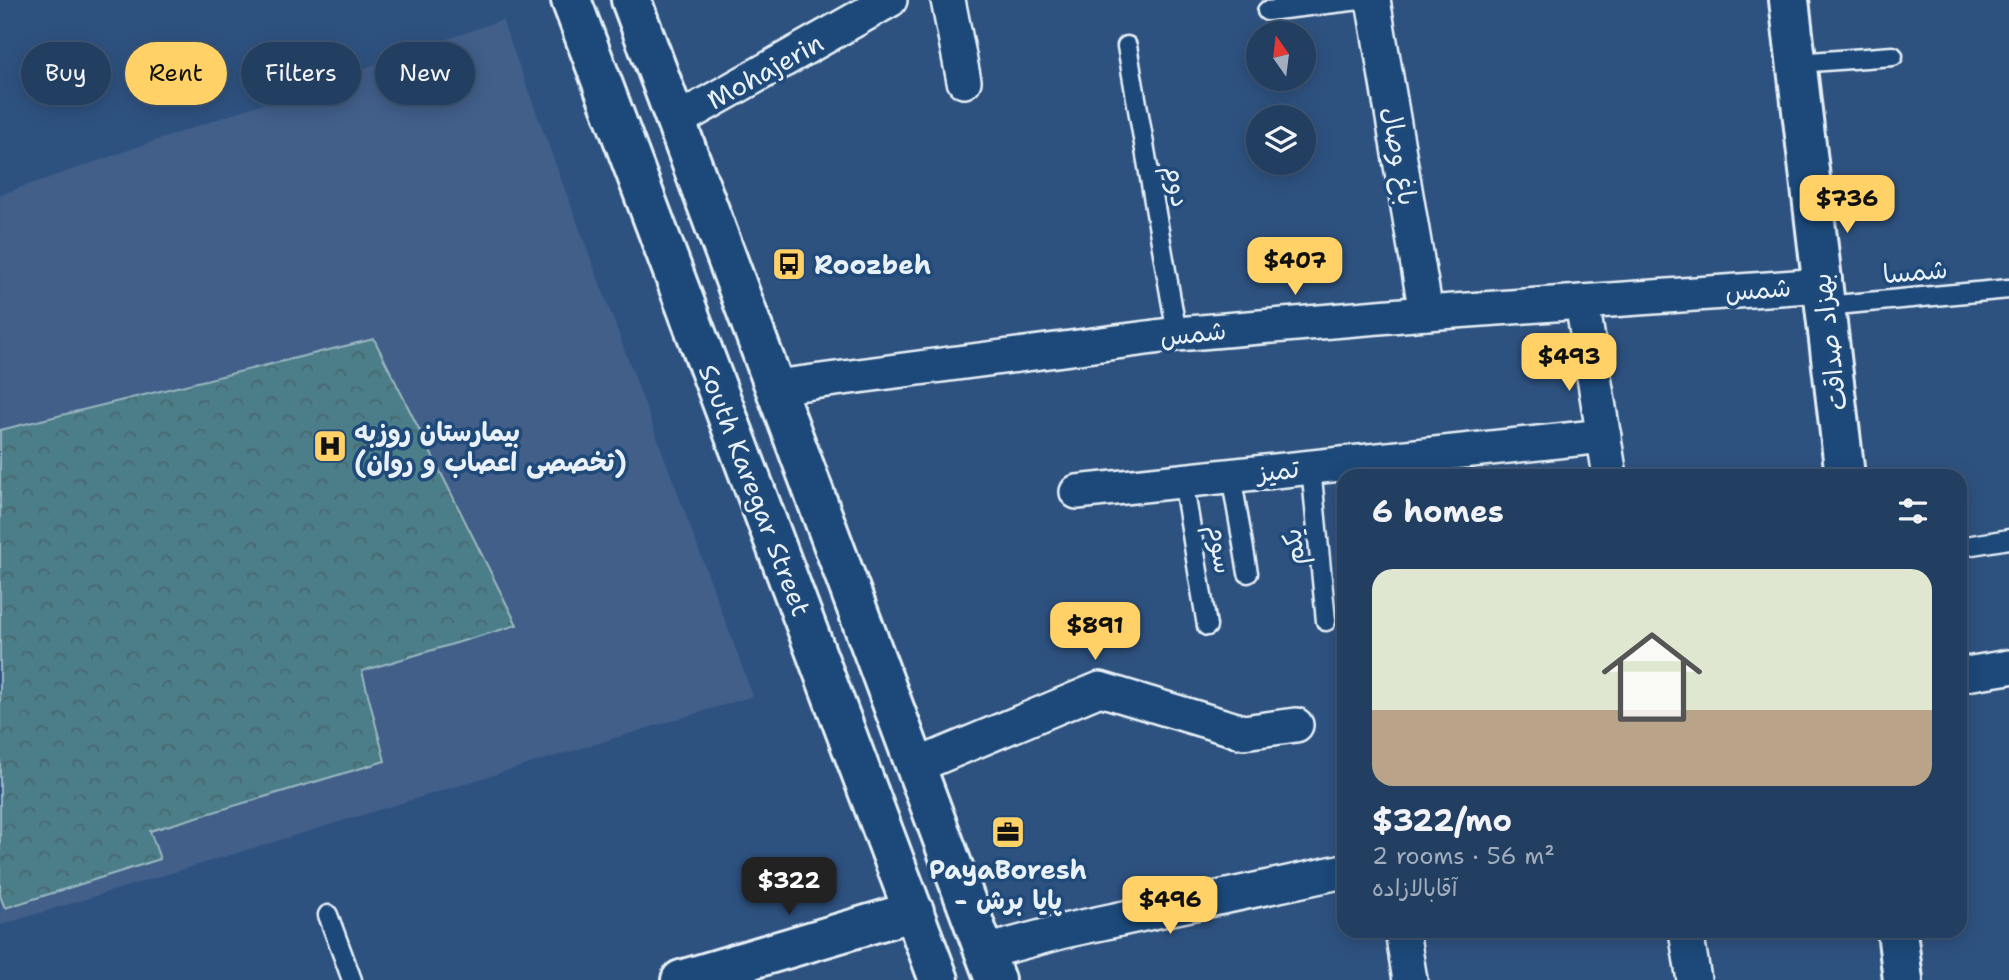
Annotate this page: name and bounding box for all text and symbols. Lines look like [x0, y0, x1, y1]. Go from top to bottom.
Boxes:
north arrow [1246, 21, 1316, 91]
map controls [1246, 21, 1316, 175]
street label: Mohajerin [701, 25, 829, 117]
chip: Buy [21, 42, 111, 105]
chip: Rent [125, 42, 227, 105]
chip: Filters [241, 42, 361, 105]
chip: New [375, 42, 475, 105]
street label: باغ وصال [1373, 104, 1426, 208]
button: layers [1246, 105, 1316, 175]
street label: دوم [1154, 162, 1199, 210]
pin: $736 [1806, 176, 1888, 235]
text: $736 [1816, 183, 1878, 213]
pin: $407 [1254, 238, 1336, 297]
bus stop icon: Roozbeh [770, 245, 808, 283]
text: $407 [1263, 245, 1327, 275]
place label: Roozbeh [814, 247, 931, 282]
street label: شمسا [1881, 251, 1949, 291]
street label: شمس [1724, 269, 1792, 309]
street label: بهزاد صداقت [1803, 271, 1855, 413]
street label: شمس [1158, 312, 1228, 354]
pin: $493 [1528, 334, 1610, 393]
text: $493 [1537, 341, 1601, 371]
street label: South Karegar Street [691, 359, 819, 621]
place label: بیمارستان روزبه (تخصصی اعصاب و روان) [354, 414, 627, 479]
hospital icon: بیمارستان روزبه (تخصصی اعصاب و روان) [311, 427, 349, 465]
street label: تمیز [1253, 450, 1301, 490]
text: 6 homes [1372, 491, 1504, 532]
icon: filters [1894, 492, 1932, 530]
street label: سوم [1197, 522, 1242, 577]
street label: یکم [1274, 527, 1315, 567]
pin: $891 [1054, 602, 1136, 662]
text: $891 [1066, 610, 1124, 640]
icon: home [1589, 614, 1715, 740]
text: $322/mo [1372, 800, 1512, 841]
office icon: PayaBoresh - پایا برش [989, 813, 1027, 851]
text: 2 rooms · 56 m² [1372, 841, 1555, 871]
place label: PayaBoresh - پایا برش [929, 852, 1087, 917]
pin: $322 [748, 858, 830, 917]
text: $322 [758, 865, 820, 895]
text: آقابالازاده [1372, 873, 1457, 903]
pin: $496 [1129, 876, 1211, 936]
text: $496 [1138, 884, 1202, 914]

